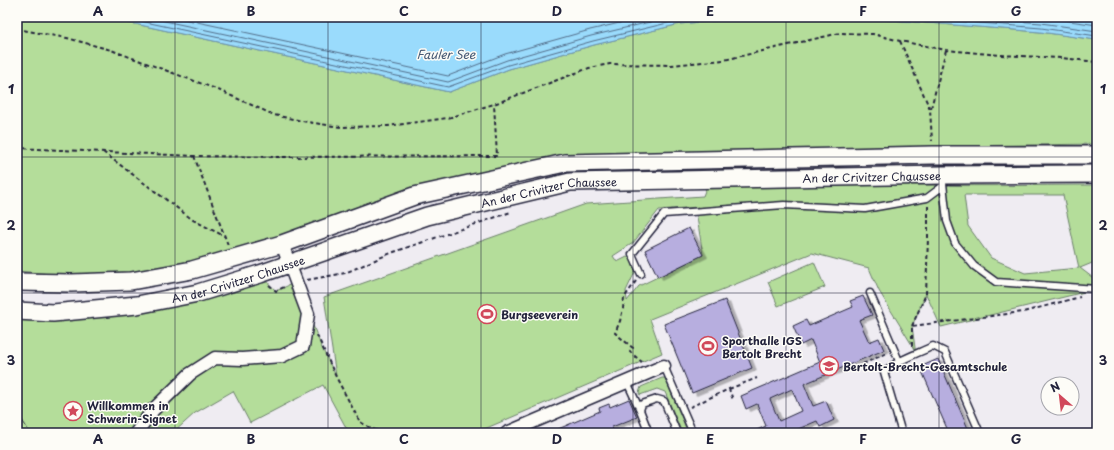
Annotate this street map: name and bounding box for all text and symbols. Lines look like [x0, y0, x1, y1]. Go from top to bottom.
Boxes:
text: A [93, 1, 103, 20]
text: B [247, 1, 256, 20]
text: C [399, 1, 409, 20]
text: D [552, 1, 562, 20]
text: E [706, 1, 714, 20]
text: F [859, 1, 867, 20]
text: G [1011, 1, 1021, 20]
water label: Fauler See [417, 45, 476, 63]
text: 1 [8, 79, 14, 98]
text: 1 [1100, 79, 1106, 98]
street label: An der Crivitzer Chaussee [802, 167, 941, 186]
street label: An der Crivitzer Chaussee [479, 173, 617, 211]
text: 2 [6, 215, 16, 234]
text: 2 [1098, 215, 1108, 234]
street label: An der Crivitzer Chaussee [170, 251, 307, 307]
sports icon: Burgseeverein [476, 303, 498, 325]
place label: Burgseeverein [501, 306, 578, 323]
place label: Sporthalle IGS Bertolt Brecht [722, 332, 803, 362]
sports icon: Sporthalle IGS Bertolt Brecht [697, 335, 719, 357]
text: 3 [7, 350, 16, 369]
text: 3 [1099, 350, 1108, 369]
school or university icon: Bertolt-Brecht-Gesamtschule [818, 355, 840, 377]
place label: Bertolt-Brecht-Gesamtschule [843, 358, 1007, 375]
north arrow [1040, 376, 1080, 416]
text: N [1047, 377, 1063, 396]
place label: Willkommen in Schwerin-Signet [87, 397, 177, 427]
place icon: Willkommen in Schwerin-Signet [62, 400, 84, 422]
text: A [93, 429, 103, 448]
text: B [247, 429, 256, 448]
text: C [399, 429, 409, 448]
text: D [552, 429, 562, 448]
text: E [706, 429, 714, 448]
text: F [859, 429, 867, 448]
text: G [1011, 429, 1021, 448]

